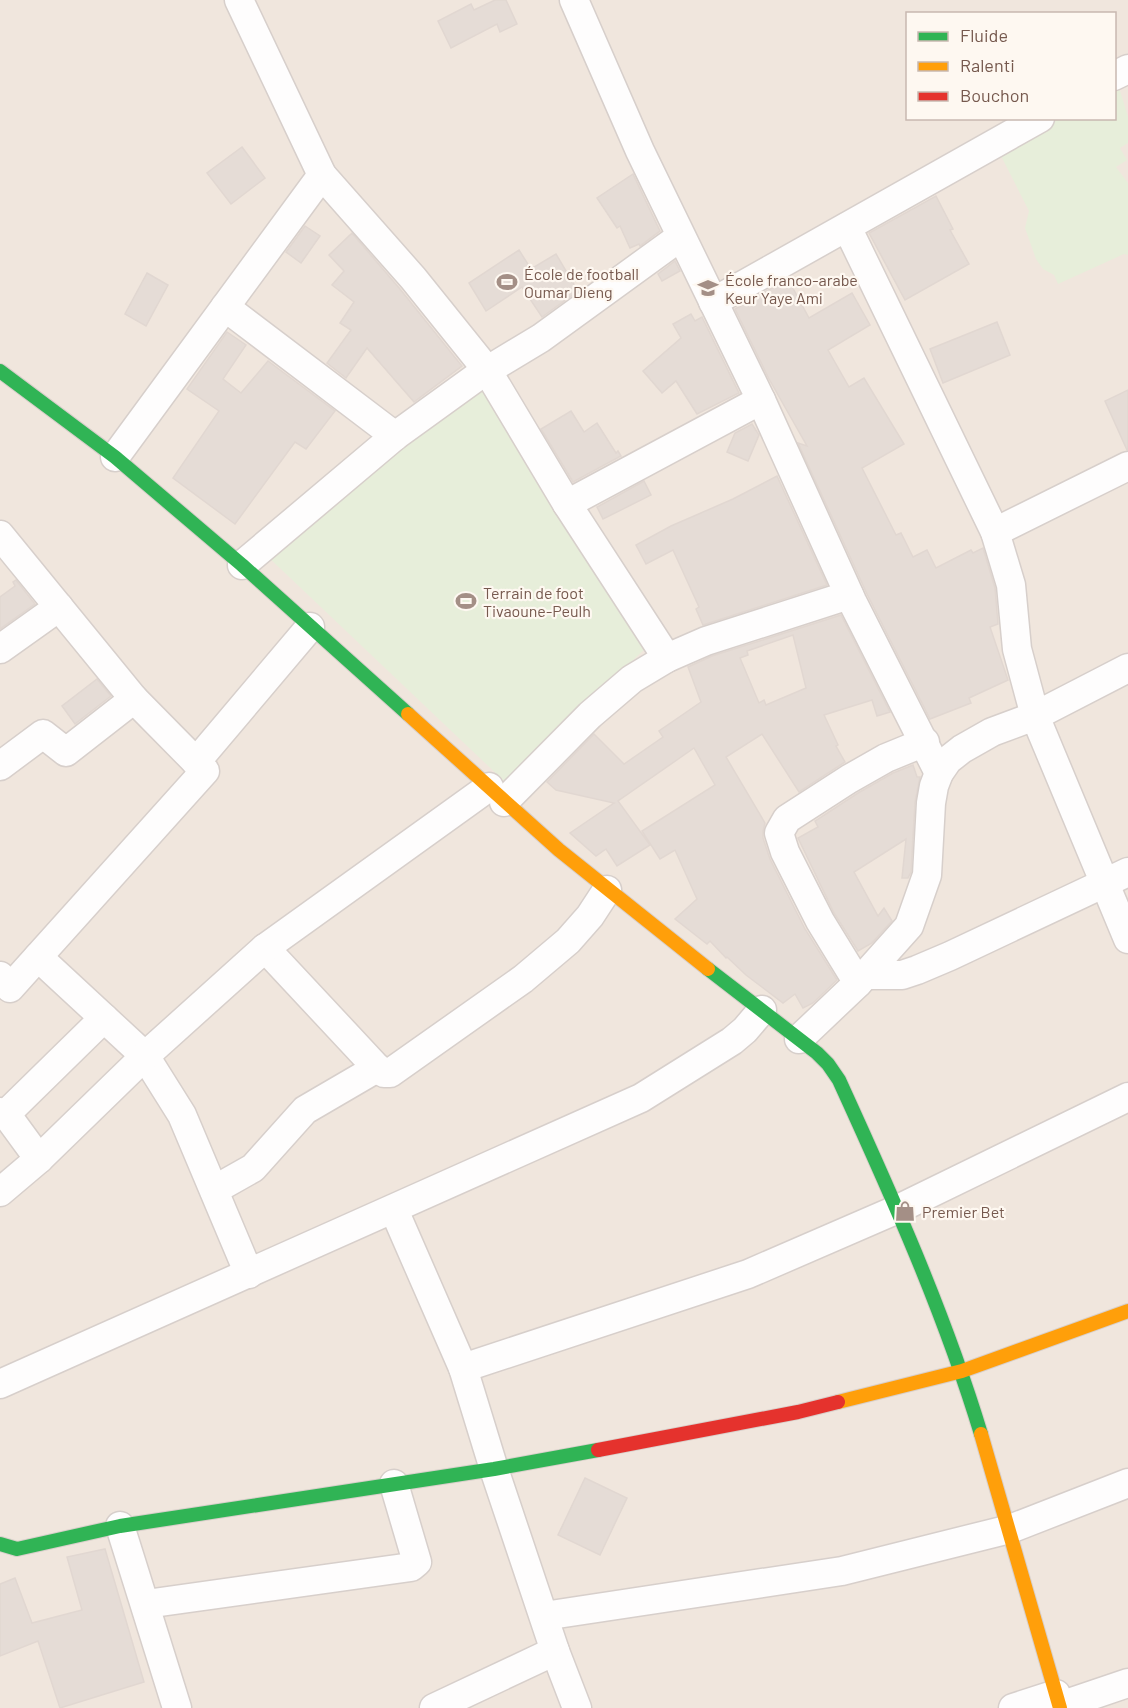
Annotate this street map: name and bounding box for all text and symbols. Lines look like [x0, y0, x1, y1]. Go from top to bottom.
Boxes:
legend [906, 12, 1116, 120]
text: Fluide [960, 24, 1008, 46]
text: Ralenti [960, 54, 1015, 76]
text: Bouchon [960, 84, 1029, 106]
place label: École de football Oumar Dieng [524, 264, 639, 301]
sports icon: École de football Oumar Dieng [495, 270, 519, 294]
place label: École franco-arabe Keur Yaye Ami [725, 270, 858, 307]
school or university icon: École franco-arabe Keur Yaye Ami [696, 276, 720, 300]
place label: Terrain de foot Tivaoune-Peulh [483, 583, 591, 620]
sports icon: Terrain de foot Tivaoune-Peulh [454, 589, 478, 613]
shop icon: Premier Bet [893, 1199, 917, 1223]
place label: Premier Bet [922, 1202, 1005, 1221]

